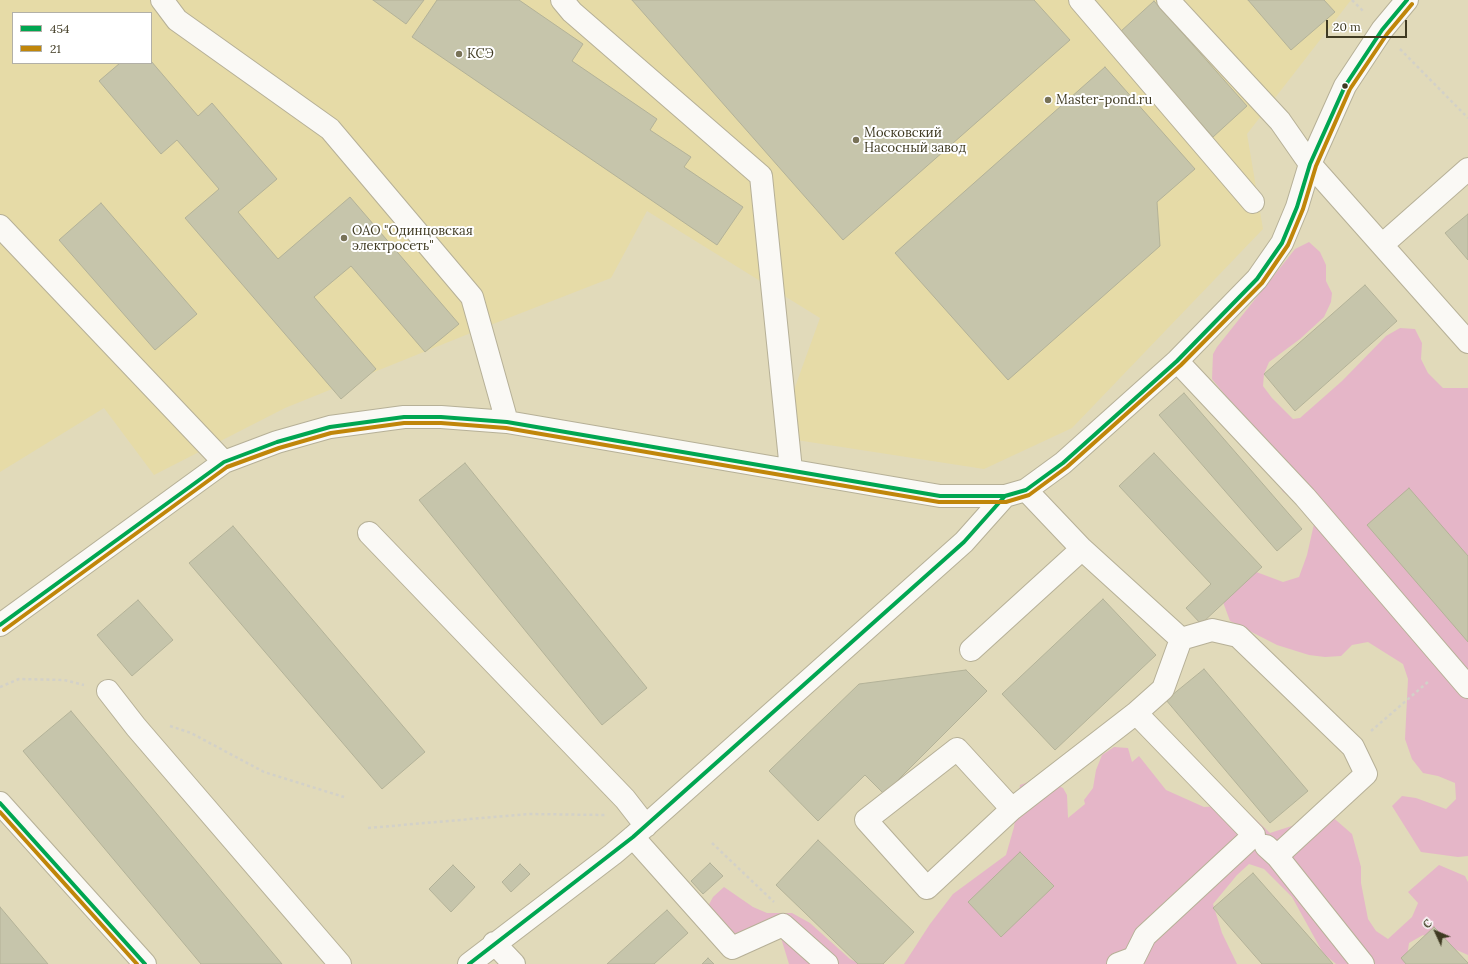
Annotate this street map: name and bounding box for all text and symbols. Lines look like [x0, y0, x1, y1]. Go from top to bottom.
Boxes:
legend [12, 12, 152, 64]
scale bar [1328, 12, 1409, 38]
text: 20 m [1333, 19, 1361, 34]
text: 454 [50, 21, 70, 36]
text: 21 [50, 41, 61, 56]
place label: КСЭ [467, 46, 494, 62]
marker: КСЭ [454, 49, 464, 59]
unlabelled marker [1340, 81, 1350, 91]
place label: Master-pond.ru [1056, 92, 1152, 108]
marker: Master-pond.ru [1043, 95, 1053, 105]
place label: Московский Насосный завод [864, 125, 966, 156]
marker: Московский Насосный завод [851, 135, 861, 145]
place label: ОАО "Одинцовская электросеть" [352, 223, 473, 254]
marker: ОАО "Одинцовская электросеть" [339, 233, 349, 243]
north arrow [1416, 912, 1456, 952]
text: С [1420, 916, 1435, 931]

